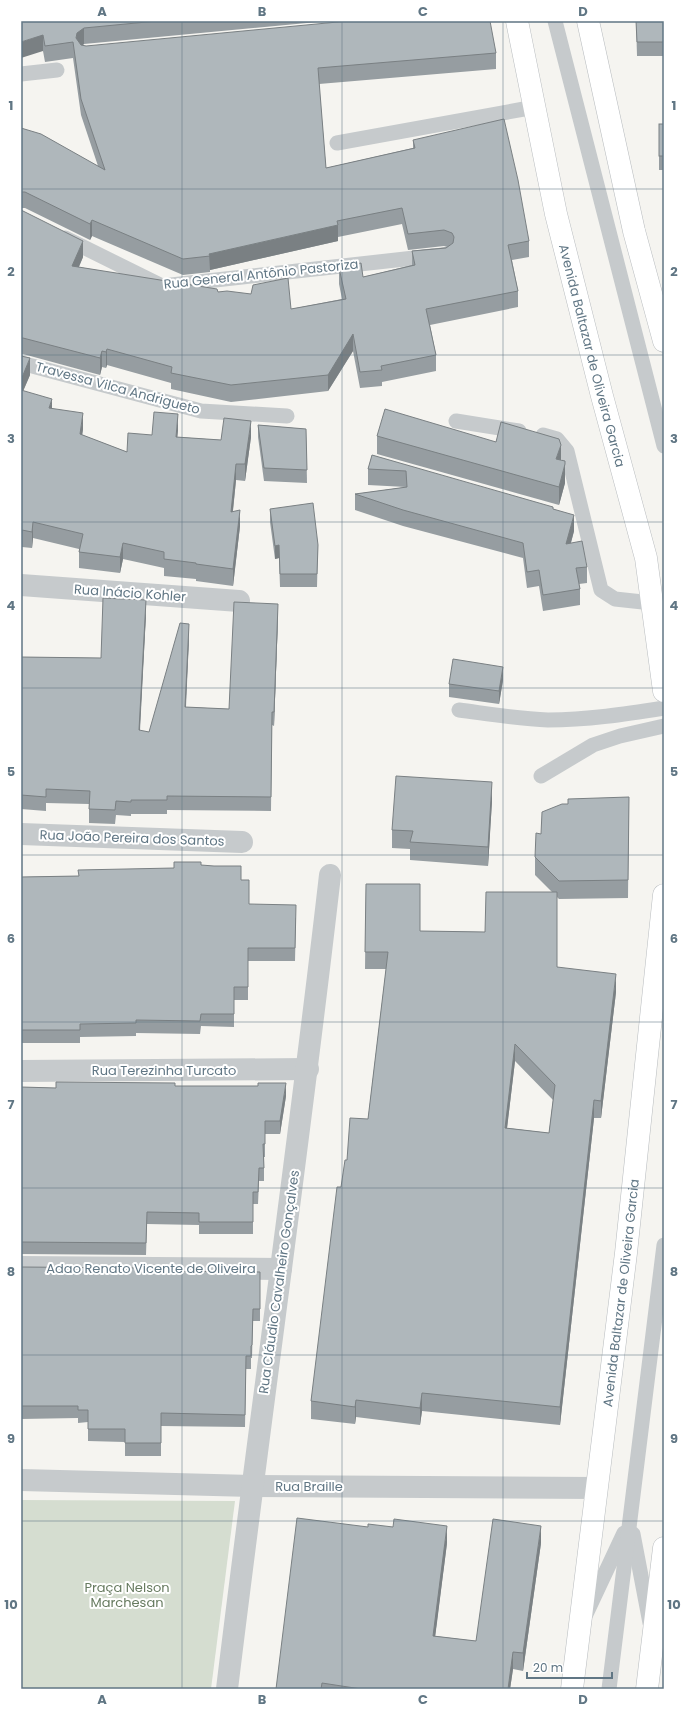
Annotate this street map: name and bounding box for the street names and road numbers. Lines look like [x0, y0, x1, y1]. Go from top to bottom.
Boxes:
street label: Avenida Baltazar de Oliveira Garcia [554, 242, 630, 469]
street label: Rua General Antônio Pastoriza [163, 254, 359, 294]
street label: Travessa Vilca Andrigueto [34, 357, 202, 419]
street label: Rua Inácio Kohler [73, 580, 187, 606]
street label: Rua João Pereira dos Santos [39, 825, 225, 851]
street label: Rua Terezinha Turcato [92, 1061, 236, 1080]
street label: Rua Cláudio Cavalheiro Gonçalves [254, 1169, 304, 1395]
street label: Avenida Baltazar de Oliveira Garcia [597, 1178, 643, 1408]
street label: Adao Renato Vicente de Oliveira [46, 1259, 256, 1278]
street label: Rua Braille [275, 1477, 343, 1496]

